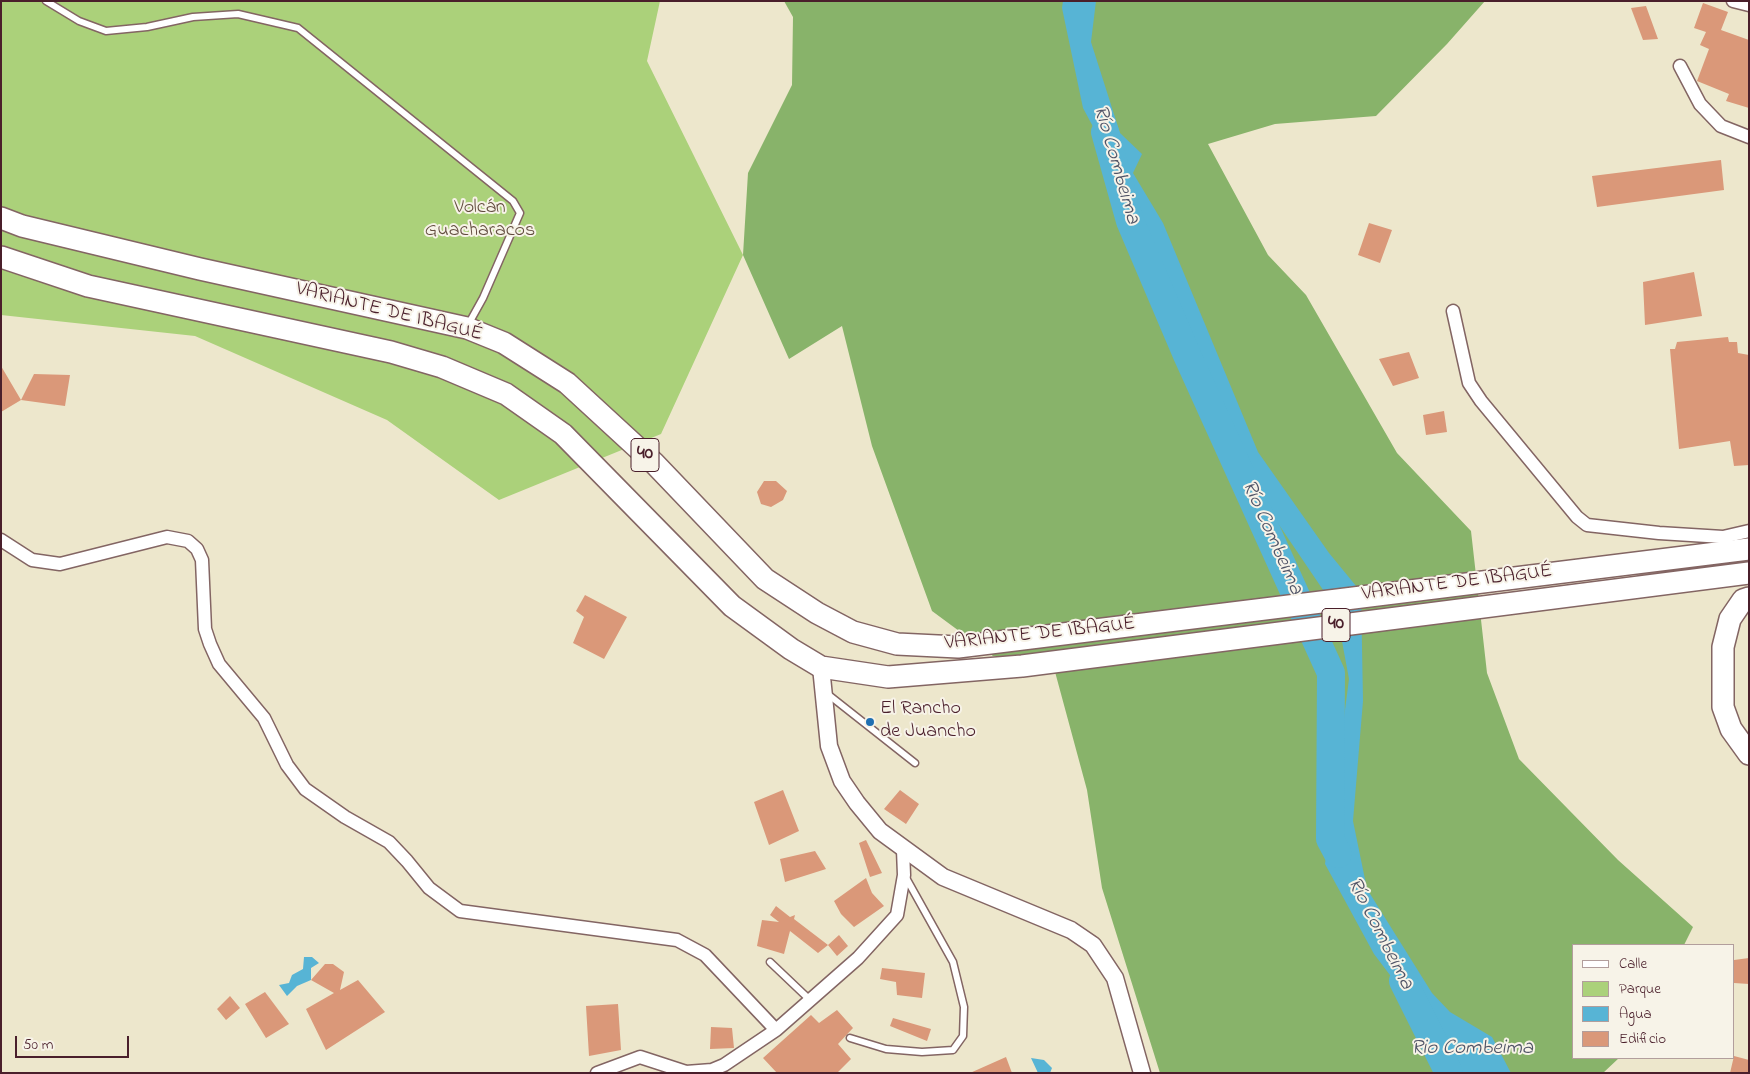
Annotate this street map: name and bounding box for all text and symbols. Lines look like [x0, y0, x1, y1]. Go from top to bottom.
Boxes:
water label: Río Combeima [1086, 103, 1144, 227]
park label: Volcán Guacharacos [425, 197, 535, 244]
street label: VARIANTE DE IBAGUÉ [293, 278, 485, 348]
road number: 40 [631, 438, 659, 472]
water label: Río Combeima [1235, 477, 1307, 599]
street label: VARIANTE DE IBAGUÉ [1361, 560, 1553, 608]
road number: 40 [1322, 608, 1350, 642]
street label: VARIANTE DE IBAGUÉ [944, 613, 1136, 657]
place label: El Rancho de Juancho [880, 698, 976, 745]
marker: El Rancho de Juancho [864, 716, 876, 728]
water label: Río Combeima [1340, 874, 1418, 994]
legend [1572, 944, 1735, 1059]
text: Calle [1619, 953, 1647, 975]
text: Parque [1619, 978, 1661, 1000]
text: Agua [1619, 1003, 1652, 1025]
scale bar [18, 1026, 131, 1058]
text: Edificio [1619, 1028, 1666, 1050]
text: 50 m [23, 1034, 53, 1056]
water label: Rio Combeima [1411, 1037, 1533, 1063]

